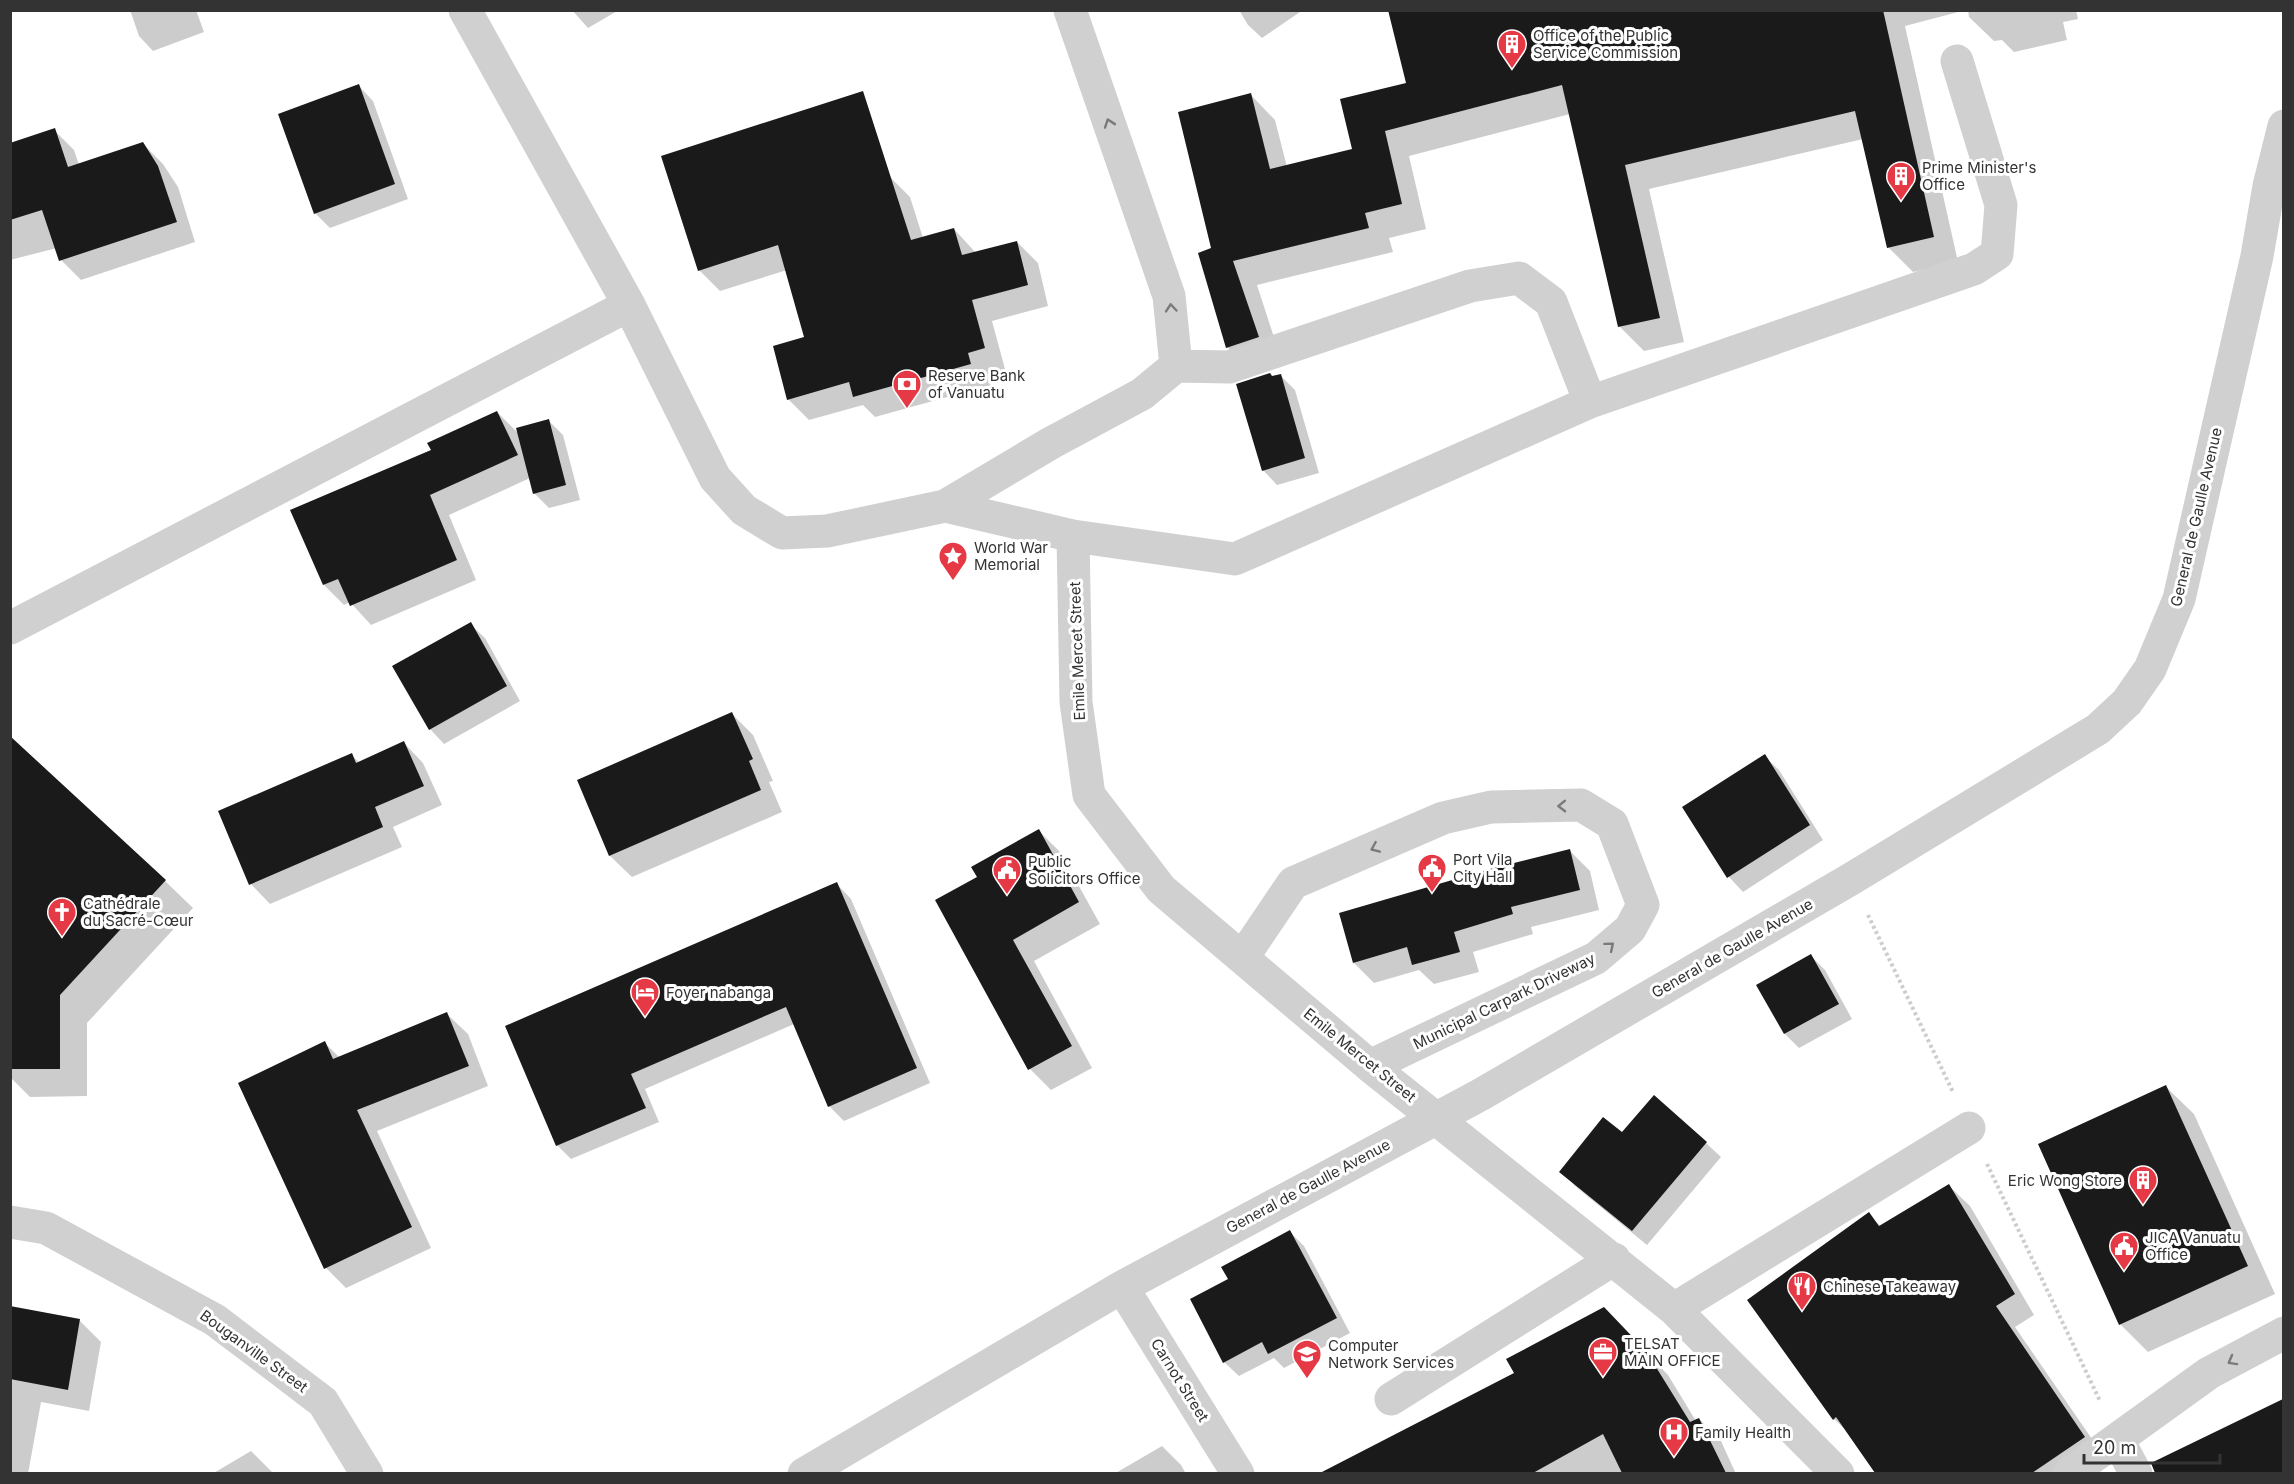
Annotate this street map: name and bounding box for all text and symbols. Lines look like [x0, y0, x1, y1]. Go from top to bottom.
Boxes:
place label: Office of the Public Service Commission [1533, 26, 1678, 62]
building icon: Office of the Public Service Commission [1496, 28, 1528, 70]
one-way arrow [1104, 118, 1117, 129]
place label: Prime Minister's Office [1922, 158, 2036, 194]
building icon: Prime Minister's Office [1885, 160, 1917, 202]
one-way arrow [1164, 303, 1177, 312]
place label: Reserve Bank of Vanuatu [928, 366, 1026, 402]
bank icon: Reserve Bank of Vanuatu [891, 368, 923, 410]
street label: General de Gaulle Avenue [2166, 426, 2226, 608]
place label: World War Memorial [974, 538, 1048, 574]
place icon: World War Memorial [937, 540, 969, 582]
street label: Emile Mercet Street [1065, 581, 1089, 721]
one-way arrow [1558, 799, 1567, 812]
one-way arrow [1370, 840, 1381, 852]
place label: Port Vila City Hall [1453, 850, 1513, 886]
place label: Public Solicitors Office [1028, 852, 1141, 888]
public building icon: Port Vila City Hall [1416, 852, 1448, 894]
public building icon: Public Solicitors Office [991, 854, 1023, 896]
place label: Cathédrale du Sacré-Cœur [83, 894, 194, 930]
street label: General de Gaulle Avenue [1648, 894, 1816, 1002]
church icon: Cathédrale du Sacré-Cœur [46, 896, 78, 938]
one-way arrow [1603, 942, 1614, 953]
street label: Municipal Carpark Driveway [1410, 948, 1599, 1053]
hotel icon: Foyer nabanga [629, 976, 661, 1018]
place label: Foyer nabanga [666, 983, 771, 1002]
street label: Emile Mercet Street [1300, 1004, 1420, 1106]
street label: General de Gaulle Avenue [1223, 1135, 1393, 1237]
building icon: Eric Wong Store [2127, 1164, 2159, 1206]
place label: Eric Wong Store [2008, 1171, 2122, 1190]
place label: JICA Vanuatu Office [2145, 1228, 2241, 1264]
public building icon: JICA Vanuatu Office [2108, 1230, 2140, 1272]
restaurant icon: Chinese Takeaway [1786, 1270, 1818, 1312]
place label: Chinese Takeaway [1823, 1277, 1957, 1296]
street label: Bouganville Street [196, 1306, 312, 1397]
place label: TELSAT MAIN OFFICE [1624, 1334, 1721, 1370]
street label: Carnot Street [1147, 1335, 1213, 1425]
place label: Computer Network Services [1328, 1336, 1454, 1372]
office icon: TELSAT MAIN OFFICE [1587, 1336, 1619, 1378]
school or university icon: Computer Network Services [1291, 1338, 1323, 1380]
one-way arrow [2228, 1354, 2238, 1365]
hospital icon: Family Health [1658, 1416, 1690, 1458]
place label: Family Health [1695, 1423, 1791, 1442]
scale bar [2084, 1427, 2220, 1465]
text: 20 m [2093, 1437, 2136, 1458]

